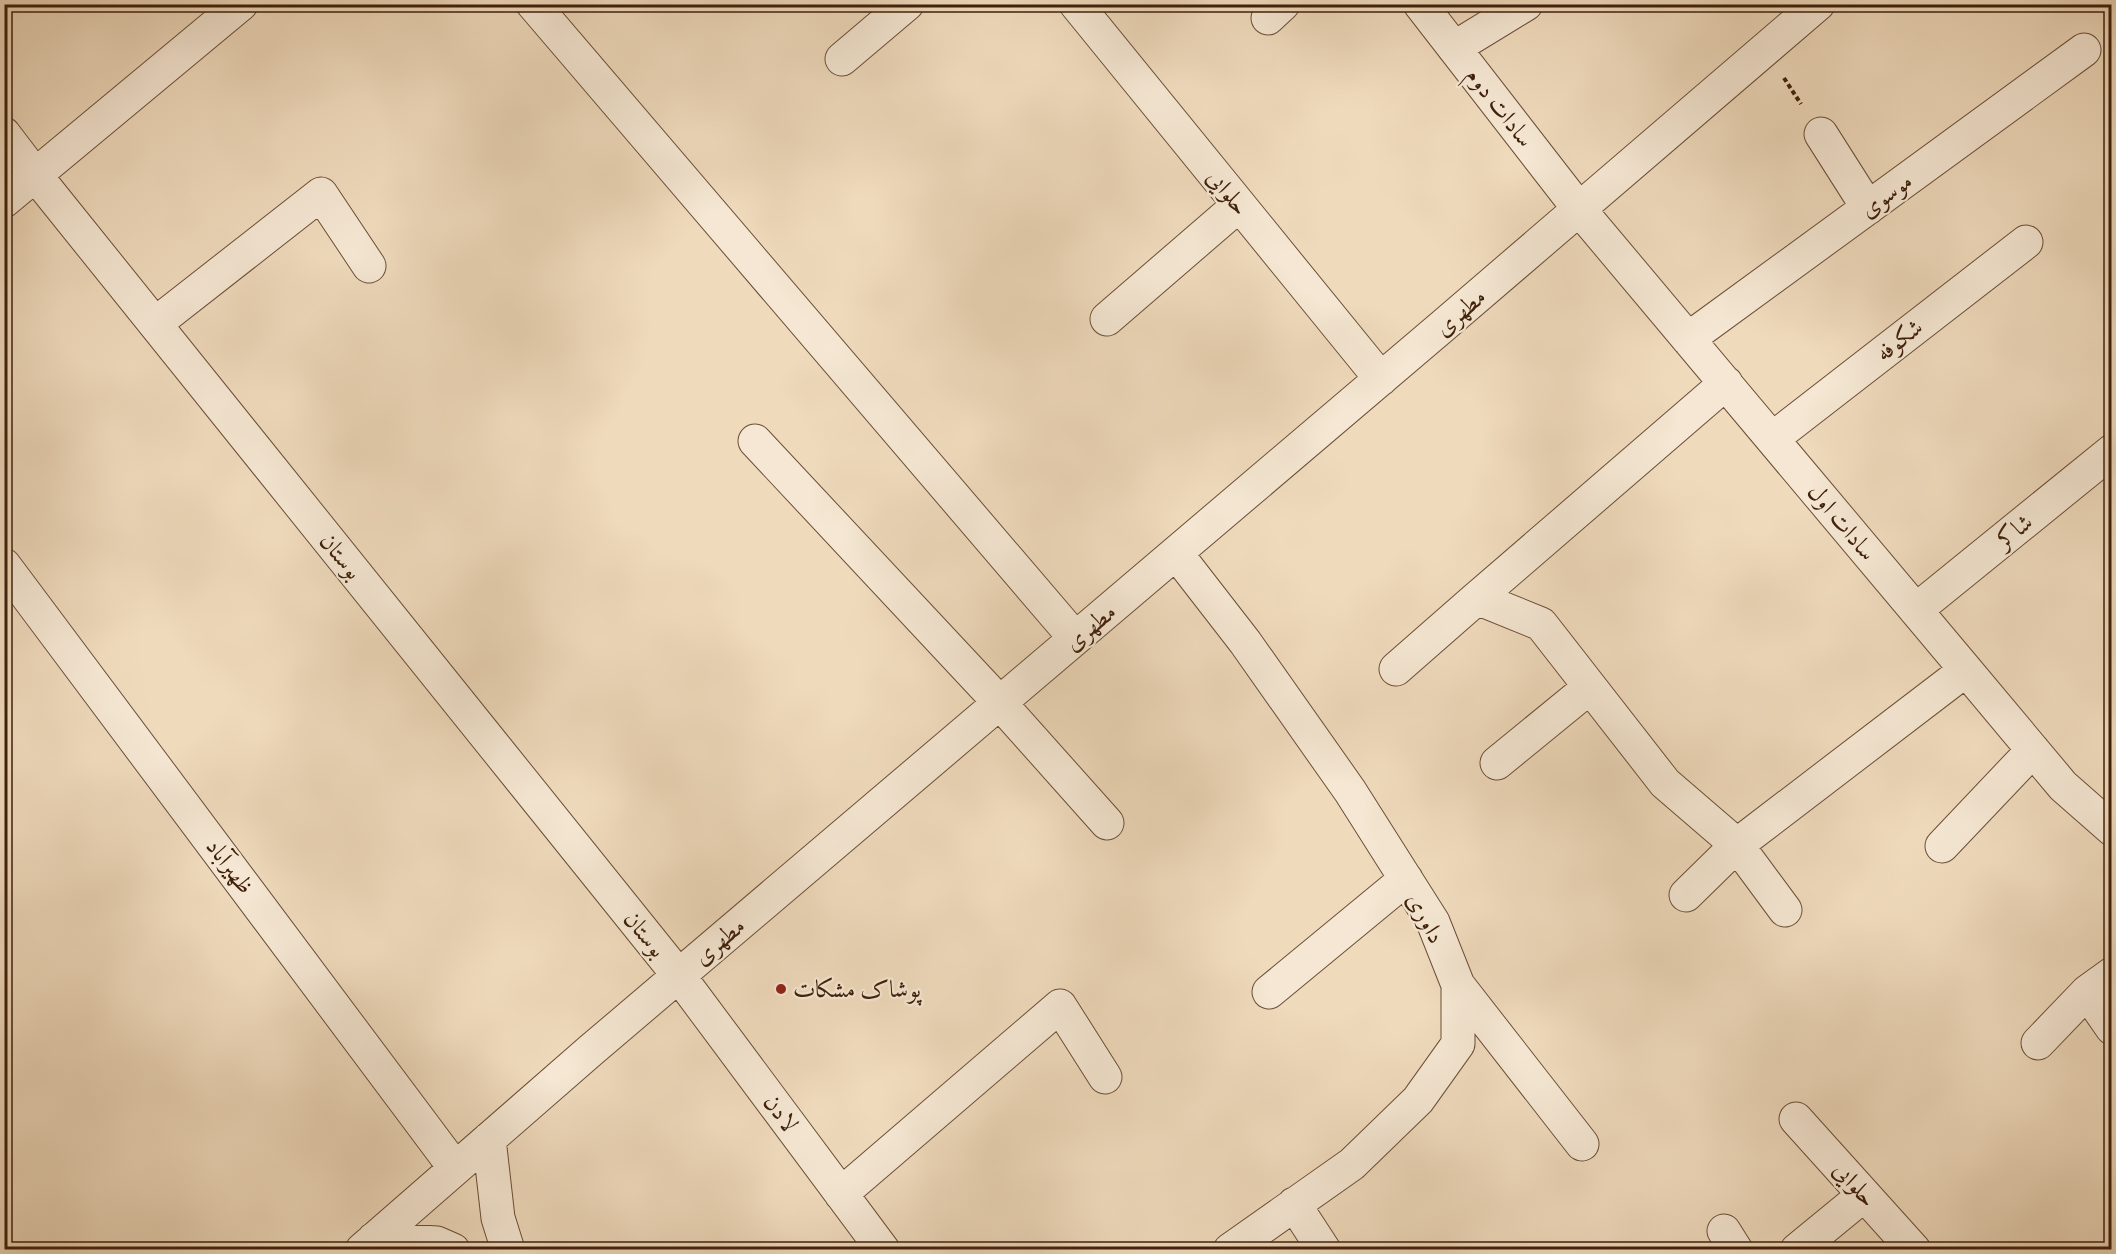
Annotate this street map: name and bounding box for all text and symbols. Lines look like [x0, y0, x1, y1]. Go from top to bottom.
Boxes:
street label: سادات دوم [1455, 61, 1541, 157]
street label: حلوایی [1197, 163, 1256, 224]
street label: موسوی [1854, 166, 1921, 227]
street label: مطهری [1428, 281, 1495, 346]
street label: شکوفه [1869, 312, 1931, 371]
street label: سادات اول [1798, 477, 1883, 569]
street label: شاکر [1987, 507, 2041, 560]
street label: بوستان [310, 527, 369, 588]
street label: مطهری [1058, 597, 1125, 660]
street label: ظهیرآباد [196, 832, 261, 902]
street label: داوری [1397, 887, 1452, 951]
street label: بوستان [614, 905, 673, 966]
street label: مطهری [687, 911, 754, 974]
place label: پوشاک مشکات [793, 974, 922, 1008]
marker: پوشاک مشکات [774, 982, 788, 996]
street label: لادن [754, 1088, 805, 1140]
street label: حلوایی [1824, 1155, 1883, 1216]

